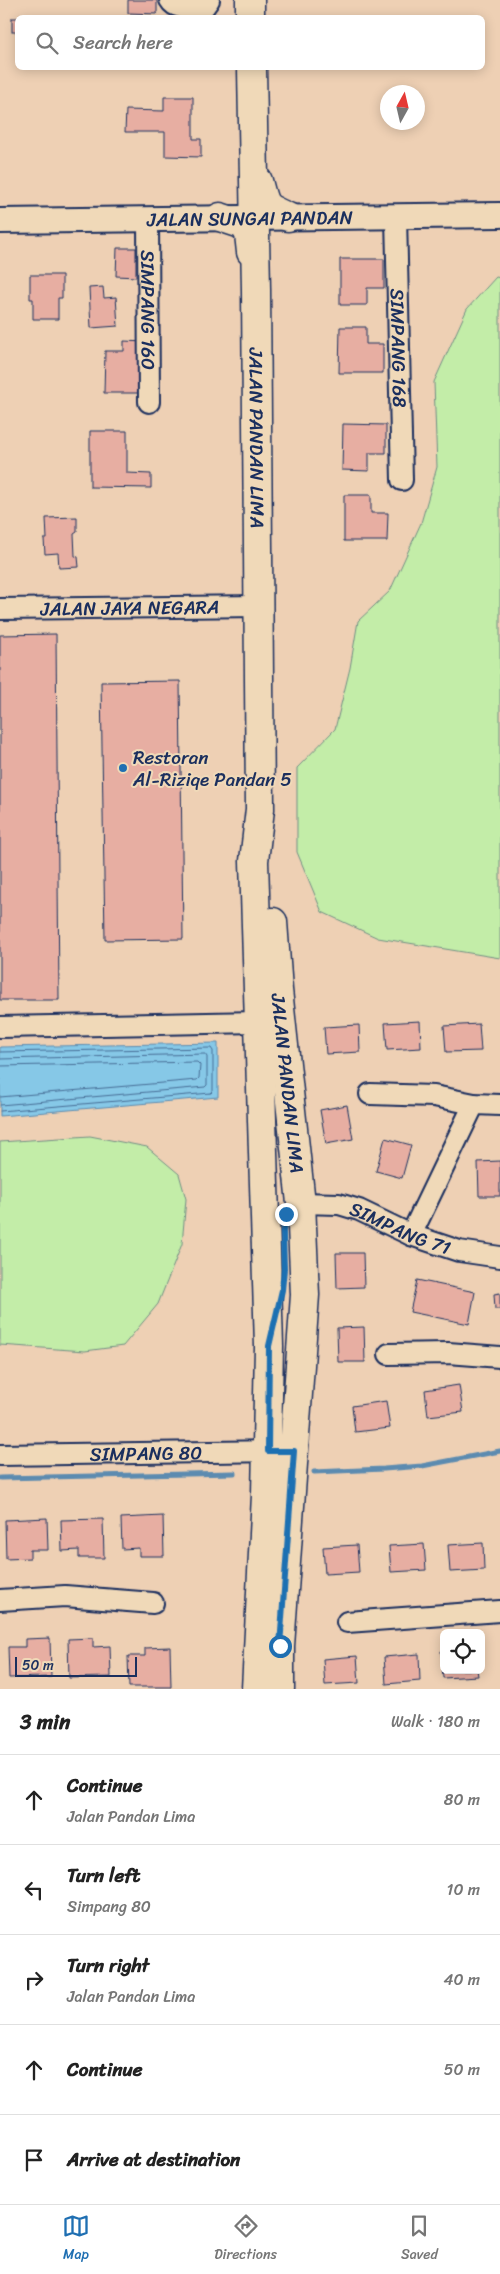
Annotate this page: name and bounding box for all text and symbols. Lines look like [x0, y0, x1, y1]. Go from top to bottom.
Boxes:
search box [15, 15, 485, 70]
text: Search here [73, 26, 173, 59]
icon: search [33, 29, 61, 57]
north arrow [380, 85, 425, 130]
street label: JALAN SUNGAI PANDAN [146, 200, 353, 236]
street label: SIMPANG 160 [132, 250, 165, 370]
street label: SIMPANG 168 [381, 288, 417, 409]
street label: JALAN PANDAN LIMA [240, 346, 274, 528]
street label: JALAN JAYA NEGARA [39, 590, 220, 625]
place label: Restoran Al-Riziqe Pandan 5 [132, 741, 292, 796]
marker: Restoran Al-Riziqe Pandan 5 [117, 762, 129, 774]
street label: JALAN PANDAN LIMA [262, 991, 314, 1175]
street label: SIMPANG 71 [346, 1192, 455, 1264]
route end [275, 1203, 298, 1226]
street label: SIMPANG 80 [90, 1436, 202, 1470]
map controls [440, 1629, 485, 1674]
button: locate [440, 1629, 485, 1674]
route start [269, 1635, 292, 1658]
text: 50 m [22, 1653, 54, 1678]
scale bar [15, 1654, 138, 1677]
text: 3 min [20, 1703, 70, 1741]
text: Walk · 180 m [391, 1707, 480, 1736]
text: Continue [67, 1769, 143, 1802]
text: 80 m [444, 1785, 480, 1814]
icon: ahead [20, 1786, 48, 1814]
text: Jalan Pandan Lima [67, 1802, 195, 1831]
text: Turn left [67, 1859, 140, 1892]
text: 10 m [447, 1875, 480, 1904]
icon: left [20, 1876, 48, 1904]
text: Simpang 80 [67, 1892, 151, 1921]
text: Turn right [67, 1949, 149, 1982]
text: 40 m [443, 1965, 480, 1994]
icon: right [20, 1966, 48, 1994]
text: Jalan Pandan Lima [67, 1982, 195, 2011]
text: Continue [67, 2053, 143, 2086]
text: 50 m [444, 2055, 480, 2084]
icon: ahead [20, 2056, 48, 2084]
text: Arrive at destination [67, 2143, 240, 2176]
icon: arrive [20, 2146, 48, 2174]
tab: Map [62, 2212, 90, 2267]
tab: Directions [214, 2212, 277, 2267]
tab: Saved [401, 2212, 438, 2267]

